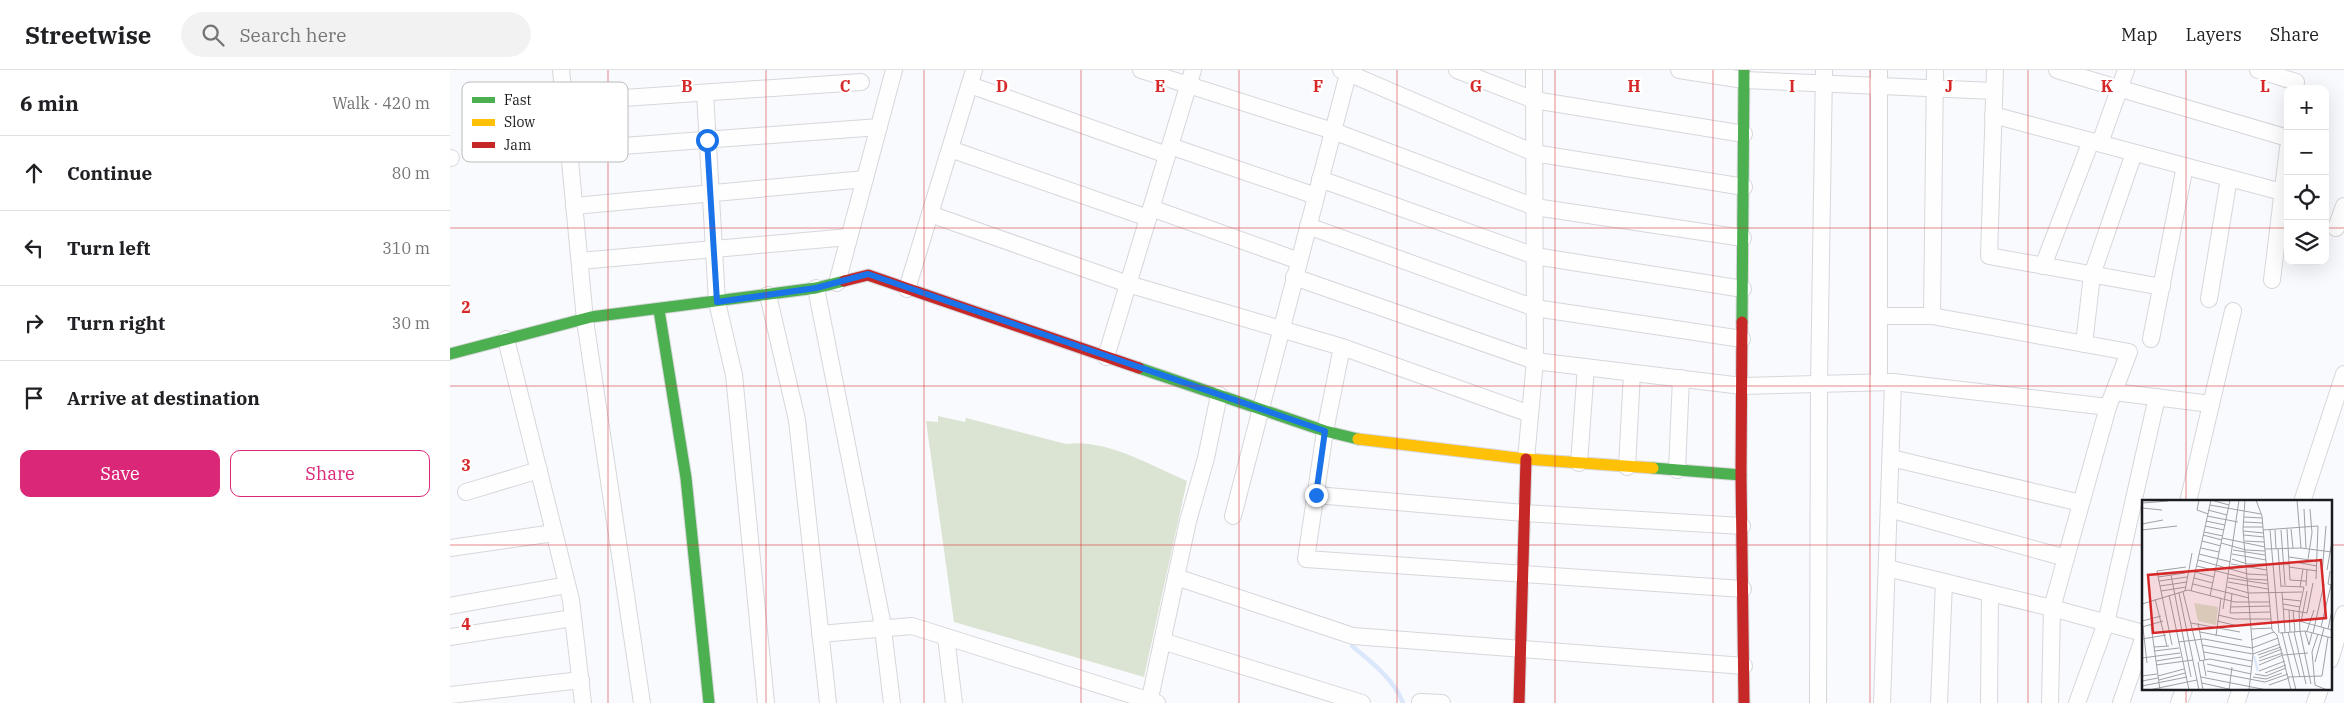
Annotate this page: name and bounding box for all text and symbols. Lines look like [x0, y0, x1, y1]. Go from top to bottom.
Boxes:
search box [181, 12, 531, 57]
text: Streetwise [25, 19, 151, 51]
icon: search [199, 21, 227, 49]
text: Search here [239, 23, 346, 47]
text: Map [2121, 23, 2158, 46]
text: Layers [2186, 23, 2242, 46]
text: Share [2270, 23, 2319, 46]
text: B [681, 76, 693, 96]
text: C [840, 76, 850, 96]
text: D [996, 76, 1008, 96]
text: E [1155, 76, 1165, 96]
text: F [1313, 76, 1323, 96]
text: G [1470, 76, 1482, 96]
text: H [1628, 76, 1641, 96]
text: I [1789, 76, 1795, 96]
text: J [1945, 76, 1953, 96]
text: K [2101, 76, 2114, 96]
text: L [2260, 76, 2270, 96]
legend [462, 82, 628, 162]
map controls [2284, 85, 2329, 265]
button: + [2284, 85, 2329, 130]
text: 6 min [20, 89, 79, 117]
text: Fast [504, 91, 532, 109]
text: Walk · 420 m [332, 93, 430, 113]
text: Slow [504, 113, 535, 131]
route start [696, 129, 719, 152]
button: − [2284, 130, 2329, 175]
text: Jam [504, 136, 531, 154]
icon: ahead [20, 159, 48, 187]
text: Continue [67, 161, 152, 185]
text: 80 m [392, 163, 430, 183]
button: locate [2284, 175, 2329, 220]
button: layers [2284, 220, 2329, 265]
icon: left [20, 234, 48, 262]
text: Turn left [67, 236, 150, 260]
text: 310 m [382, 238, 430, 258]
text: 2 [461, 297, 471, 317]
icon: right [20, 309, 48, 337]
text: Turn right [67, 311, 165, 335]
text: 30 m [392, 313, 430, 333]
icon: arrive [20, 384, 48, 412]
text: Arrive at destination [67, 386, 260, 410]
button: Save [20, 450, 220, 497]
button: Share [230, 450, 430, 497]
text: 3 [461, 455, 471, 475]
route end [1305, 484, 1328, 507]
inset map [2142, 500, 2332, 690]
text: 4 [461, 614, 471, 634]

